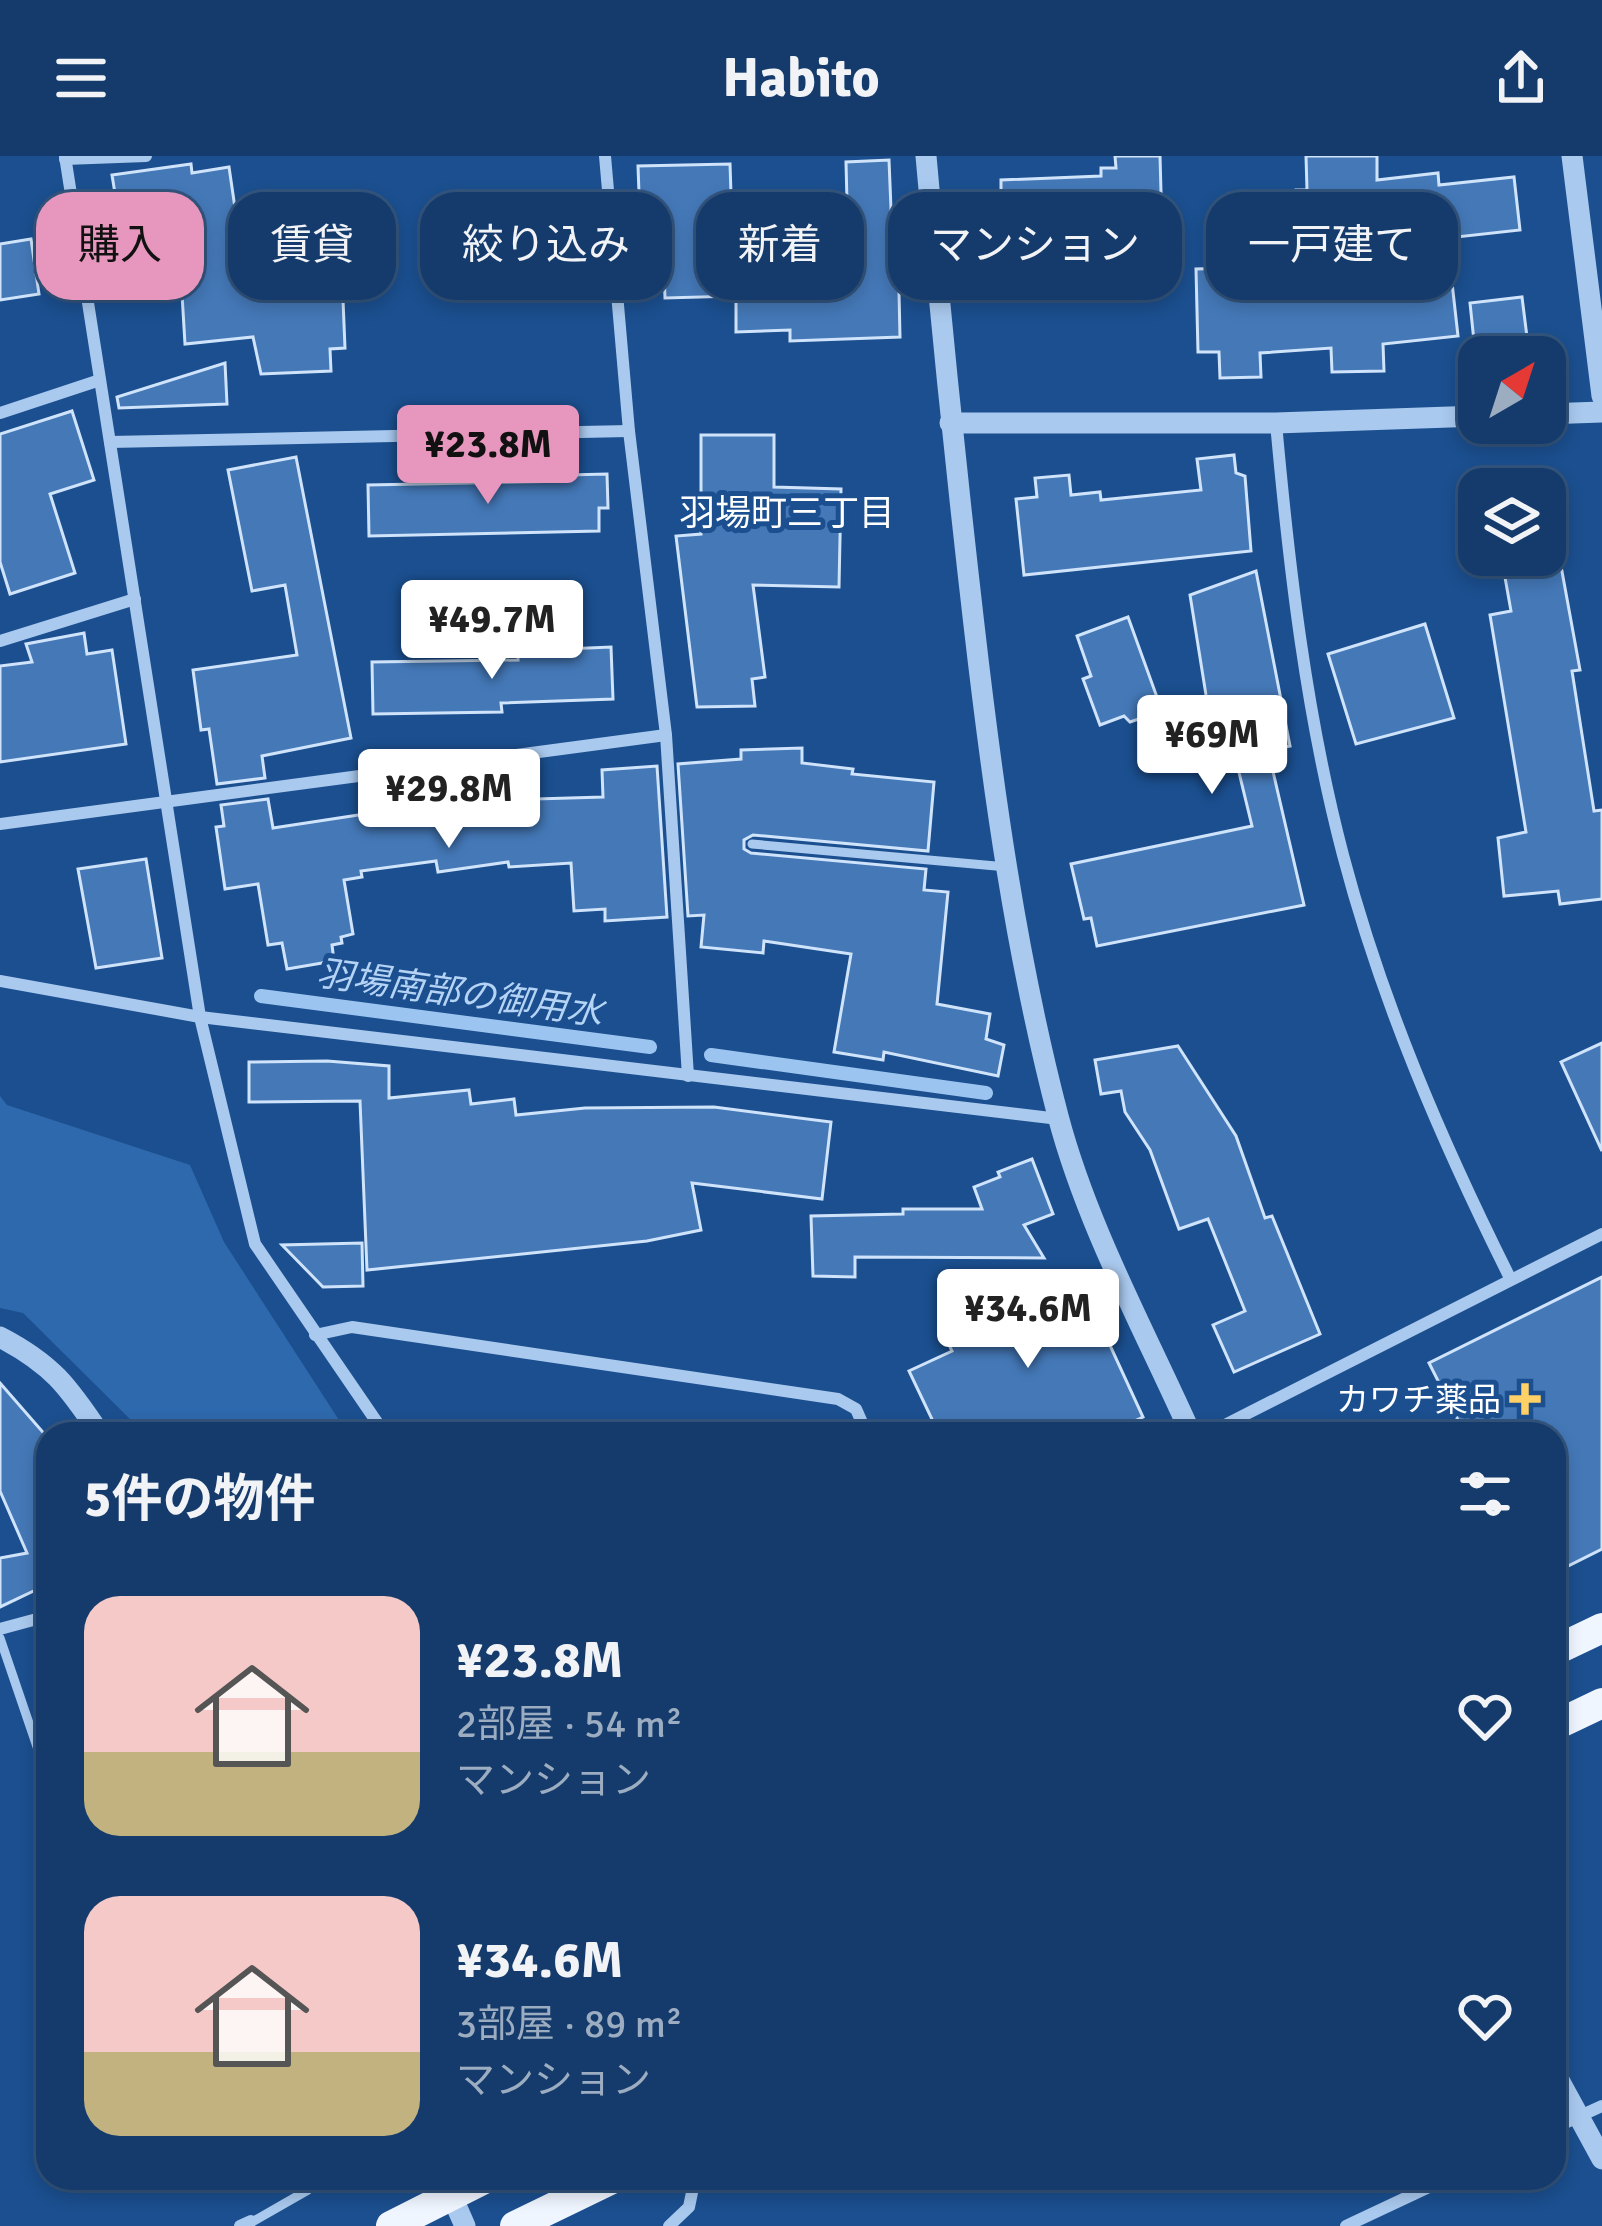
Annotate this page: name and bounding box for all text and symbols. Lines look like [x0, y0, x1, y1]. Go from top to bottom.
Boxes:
icon: menu [48, 45, 114, 111]
text: Habito [722, 45, 880, 112]
icon: share [1488, 45, 1554, 111]
chip: 購入 [36, 192, 204, 300]
chip: 賃貸 [228, 192, 396, 300]
chip: 絞り込み [420, 192, 672, 300]
chip: 新着 [696, 192, 864, 300]
chip: マンション [888, 192, 1182, 300]
chip: 一戸建て [1206, 192, 1458, 300]
north arrow [1458, 336, 1566, 444]
map controls [1458, 336, 1566, 576]
pin: ¥23.8M [390, 405, 586, 507]
text: ¥23.8M [424, 420, 552, 468]
button: layers [1458, 468, 1566, 576]
district label: 羽場町三丁目 [679, 491, 895, 536]
pin: ¥49.7M [394, 580, 590, 682]
text: ¥49.7M [428, 595, 556, 643]
pin: ¥69M [1141, 695, 1283, 797]
text: ¥69M [1164, 710, 1260, 758]
pin: ¥29.8M [351, 749, 547, 851]
text: ¥29.8M [385, 764, 513, 812]
water label: 羽場南部の御用水 [314, 951, 609, 1036]
pin: ¥34.6M [930, 1269, 1126, 1371]
text: ¥34.6M [964, 1284, 1092, 1332]
place label: カワチ薬品 [1336, 1380, 1501, 1421]
marker: カワチ薬品 [1512, 1386, 1538, 1412]
icon: filters [1452, 1461, 1518, 1527]
text: 5件の物件 [84, 1468, 316, 1531]
text: ¥23.8M [456, 1629, 623, 1692]
icon: home [180, 1644, 324, 1788]
icon: heart [1452, 1683, 1518, 1749]
text: 2部屋 · 54 m² [456, 1700, 682, 1748]
text: マンション [456, 1756, 651, 1804]
text: ¥34.6M [456, 1929, 623, 1992]
icon: home [180, 1944, 324, 2088]
icon: heart [1452, 1983, 1518, 2049]
text: 3部屋 · 89 m² [456, 2000, 682, 2048]
text: マンション [456, 2056, 651, 2104]

